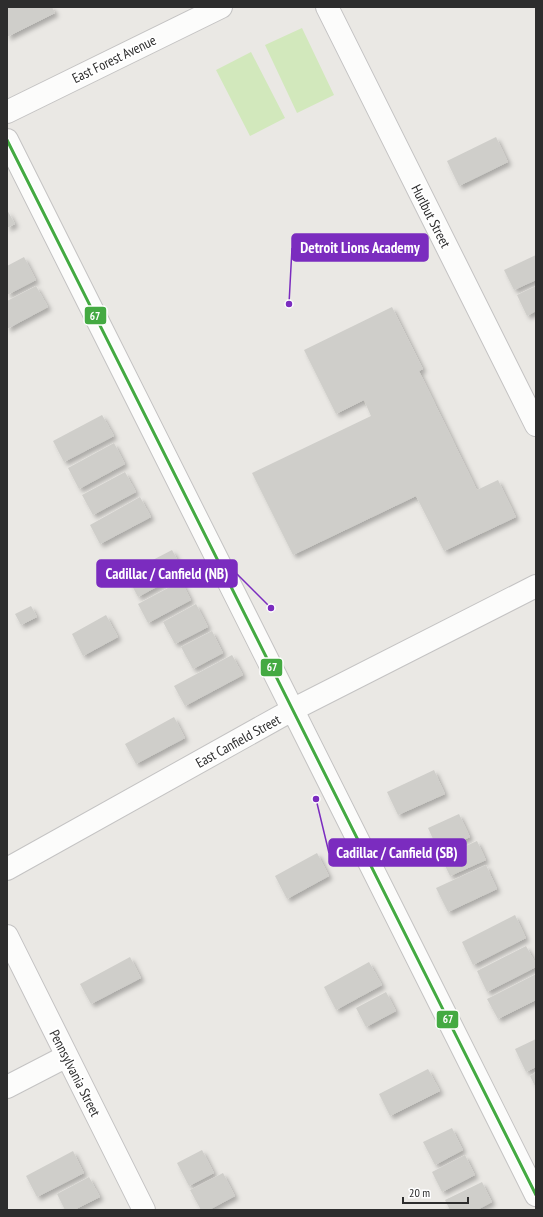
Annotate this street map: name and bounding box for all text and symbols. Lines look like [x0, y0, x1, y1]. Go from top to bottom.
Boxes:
street label: East Forest Avenue [69, 31, 159, 87]
street label: Hurlbut Street [407, 181, 455, 251]
callout: Detroit Lions Academy [292, 234, 428, 261]
text: Detroit Lions Academy [300, 238, 421, 257]
line badge: 67 [84, 306, 107, 325]
text: 67 [90, 309, 100, 323]
callout: Cadillac / Canfield (NB) [97, 560, 237, 587]
text: Cadillac / Canfield (NB) [106, 564, 228, 583]
line badge: 67 [260, 658, 283, 677]
text: 67 [267, 660, 277, 674]
street label: East Canfield Street [192, 710, 284, 772]
callout: Cadillac / Canfield (SB) [329, 839, 466, 866]
text: Cadillac / Canfield (SB) [336, 843, 458, 862]
line badge: 67 [436, 1010, 459, 1029]
text: 67 [443, 1012, 453, 1026]
street label: Pennsylvania Street [45, 1027, 105, 1120]
scale bar [403, 1179, 468, 1205]
text: 20 m [409, 1185, 430, 1200]

